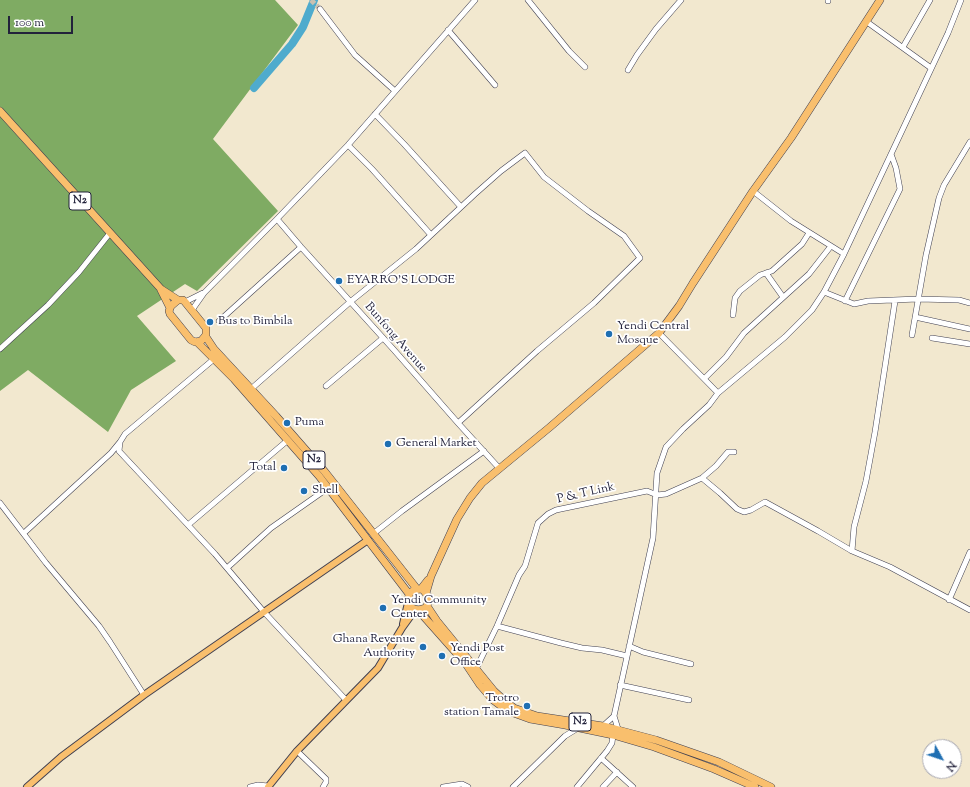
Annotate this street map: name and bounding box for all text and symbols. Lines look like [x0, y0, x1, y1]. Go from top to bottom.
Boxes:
scale bar [10, 8, 75, 34]
text: 100 m [15, 14, 44, 32]
road number: N2 [69, 192, 91, 210]
place label: EYARRO'S LODGE [347, 274, 455, 288]
marker: EYARRO'S LODGE [334, 276, 344, 286]
street label: Bunfong Avenue [361, 300, 429, 376]
place label: Bus to Bimbila [218, 315, 293, 329]
marker: Bus to Bimbila [205, 317, 215, 327]
place label: Yendi Central Mosque [617, 320, 689, 348]
marker: Yendi Central Mosque [604, 329, 614, 339]
place label: Puma [295, 416, 324, 430]
marker: Puma [282, 418, 292, 428]
place label: General Market [396, 437, 477, 451]
marker: General Market [383, 439, 393, 449]
road number: N2 [303, 451, 325, 469]
place label: Total [249, 461, 276, 475]
marker: Total [279, 463, 289, 473]
street label: P & T Link [556, 480, 616, 508]
place label: Shell [312, 484, 338, 498]
marker: Shell [299, 486, 309, 496]
place label: Yendi Community Center [391, 594, 487, 622]
marker: Yendi Community Center [378, 603, 388, 613]
place label: Ghana Revenue Authority [333, 633, 415, 661]
marker: Ghana Revenue Authority [418, 642, 428, 652]
place label: Yendi Post Office [450, 642, 504, 670]
marker: Yendi Post Office [437, 651, 447, 661]
place label: Trotro station Tamale [444, 692, 519, 720]
marker: Trotro station Tamale [522, 701, 532, 711]
road number: N2 [569, 713, 591, 731]
north arrow [922, 739, 962, 779]
text: N [941, 758, 959, 775]

